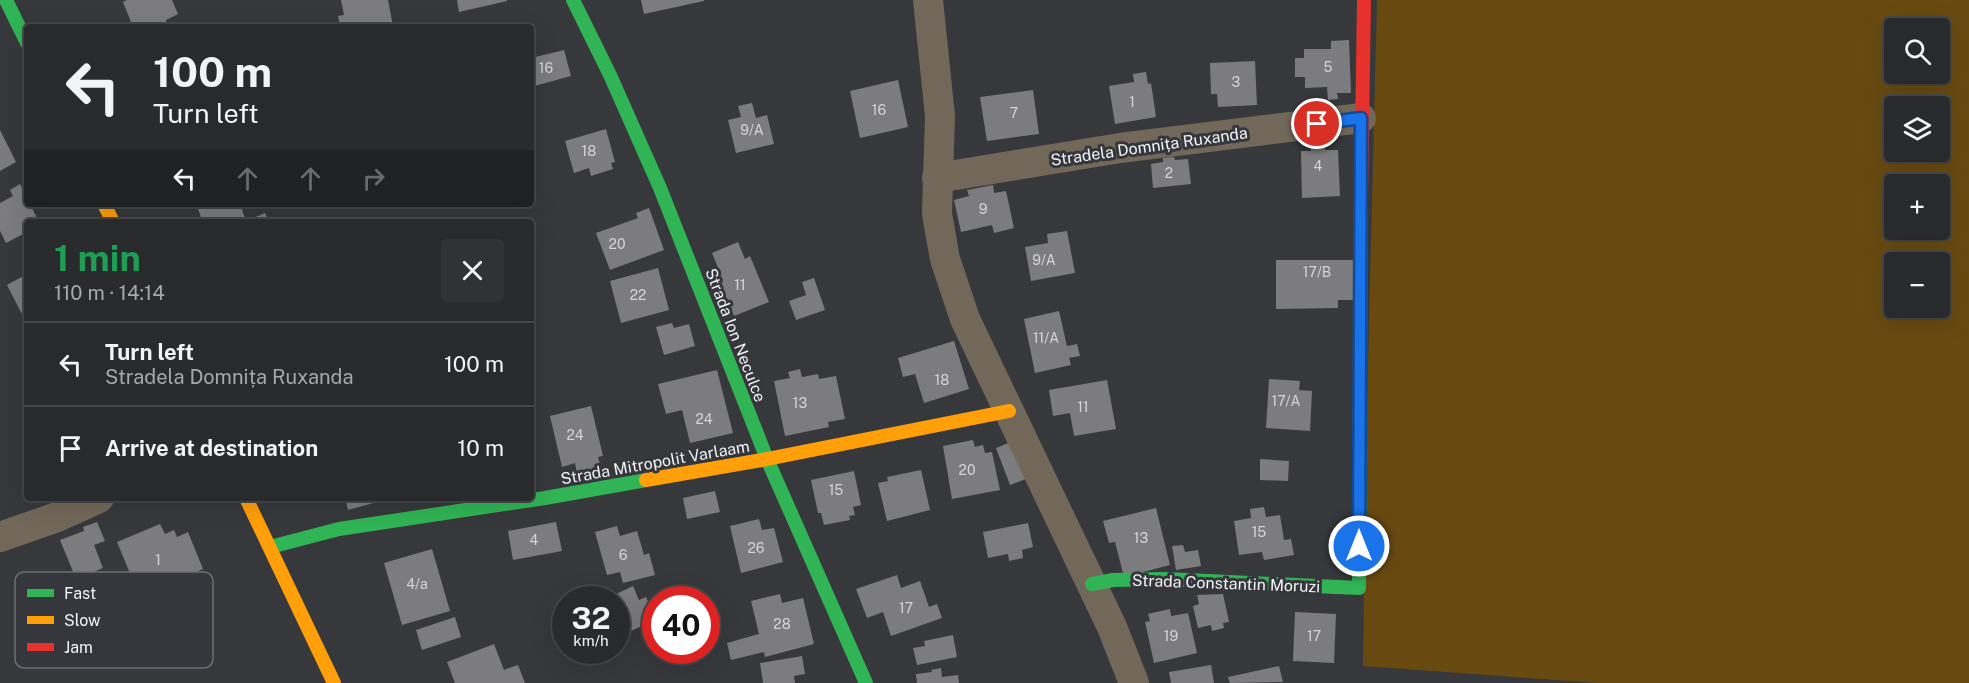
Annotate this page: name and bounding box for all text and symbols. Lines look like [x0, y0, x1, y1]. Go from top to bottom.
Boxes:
map controls [1884, 18, 1950, 318]
button: search [1884, 18, 1950, 84]
text: 100 m [153, 47, 272, 96]
icon: left [54, 48, 132, 126]
house number: 5 [1324, 59, 1333, 75]
house number: 16 [539, 60, 553, 76]
house number: 3 [1232, 74, 1241, 90]
house number: 1 [1129, 94, 1135, 110]
button: layers [1884, 96, 1950, 162]
text: Turn left [153, 97, 259, 129]
pin [1291, 98, 1342, 149]
house number: 16 [872, 102, 886, 118]
house number: 7 [1010, 105, 1018, 121]
icon: arrive [1300, 107, 1333, 140]
house number: 9/A [740, 122, 764, 138]
street label: Stradela Domnița Ruxanda [1049, 123, 1249, 170]
house number: 18 [582, 143, 596, 159]
house number: 4 [1314, 158, 1323, 174]
icon: left [168, 162, 201, 195]
icon: ahead [231, 162, 264, 195]
icon: ahead [294, 162, 327, 195]
icon: right [357, 162, 390, 195]
house number: 2 [1165, 165, 1173, 181]
button: + [1884, 174, 1950, 240]
house number: 9 [979, 201, 988, 217]
house number: 20 [609, 236, 625, 252]
text: 1 min [54, 237, 141, 279]
button: close [441, 239, 504, 302]
house number: 9/A [1032, 252, 1056, 268]
button: − [1884, 252, 1950, 318]
house number: 17/B [1303, 264, 1331, 280]
street label: Strada Ion Neculce [701, 266, 770, 405]
house number: 11 [734, 277, 746, 293]
text: 110 m · 14:14 [54, 281, 165, 305]
house number: 22 [630, 287, 646, 303]
house number: 11/A [1033, 330, 1059, 346]
text: Turn left [105, 339, 194, 365]
icon: left [54, 348, 87, 381]
text: 100 m [444, 351, 504, 377]
text: Stradela Domnița Ruxanda [105, 365, 354, 389]
house number: 18 [935, 372, 949, 388]
house number: 17/A [1272, 393, 1301, 409]
house number: 13 [793, 395, 807, 411]
house number: 11 [1077, 399, 1089, 415]
house number: 24 [695, 411, 713, 427]
house number: 24 [566, 427, 584, 443]
icon: arrive [54, 432, 87, 465]
text: Arrive at destination [105, 435, 318, 461]
text: 10 m [457, 435, 504, 461]
street label: Strada Mitropolit Varlaam [559, 436, 751, 488]
house number: 20 [959, 462, 975, 478]
house number: 15 [829, 482, 843, 498]
position arrow [1327, 514, 1391, 578]
house number: 15 [1252, 524, 1266, 540]
house number: 13 [1134, 530, 1148, 546]
house number: 4 [530, 532, 539, 548]
house number: 26 [747, 540, 765, 556]
house number: 6 [619, 547, 628, 563]
house number: 1 [155, 552, 161, 568]
street label: Strada Constantin Moruzi [1131, 571, 1320, 596]
legend [15, 572, 213, 668]
house number: 4/a [406, 576, 428, 592]
text: Fast [64, 584, 96, 603]
speed limit sign: 40 [642, 586, 720, 664]
text: 32 [571, 600, 611, 636]
house number: 17 [899, 600, 913, 616]
text: Slow [64, 611, 101, 630]
house number: 28 [773, 616, 791, 632]
house number: 19 [1164, 628, 1178, 644]
house number: 17 [1307, 628, 1321, 644]
text: km/h [573, 632, 609, 649]
text: Jam [64, 638, 93, 657]

